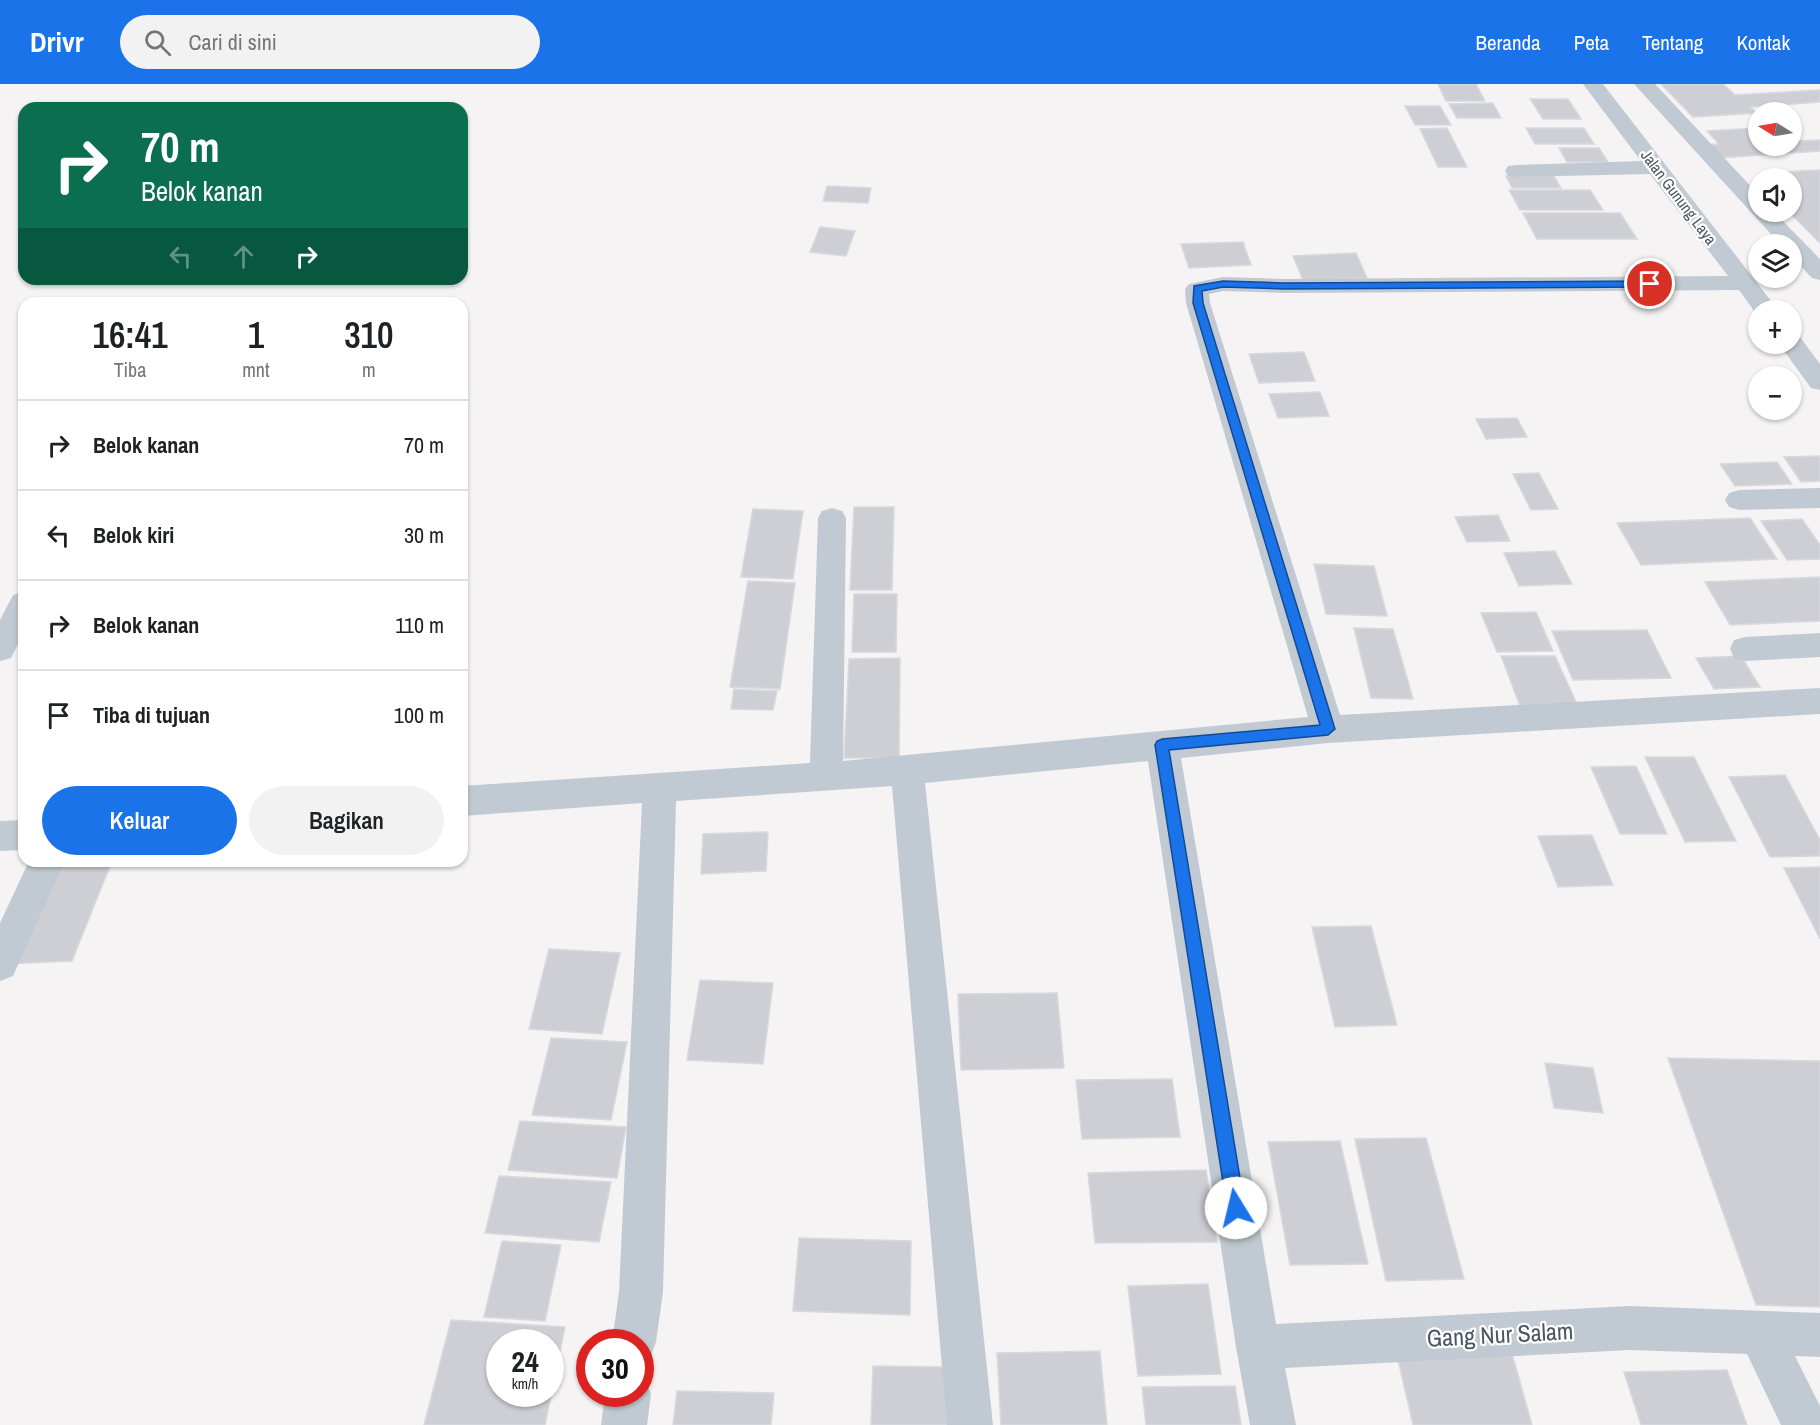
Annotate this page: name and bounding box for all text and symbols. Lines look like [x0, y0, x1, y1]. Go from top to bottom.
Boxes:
search box [120, 15, 540, 69]
text: Drivr [30, 23, 84, 61]
icon: search [141, 26, 174, 59]
text: Cari di sini [189, 27, 277, 57]
text: Beranda [1476, 28, 1541, 57]
text: Peta [1574, 28, 1609, 57]
text: Tentang [1642, 28, 1703, 57]
text: Kontak [1736, 28, 1790, 57]
north arrow [1748, 102, 1802, 156]
map controls [1748, 102, 1802, 420]
text: 70 m [141, 119, 220, 175]
icon: right [42, 126, 120, 204]
street label: Jalan Gunung Laya [1636, 145, 1722, 250]
button: sound [1748, 168, 1802, 222]
text: Belok kanan [141, 173, 263, 209]
button: layers [1748, 234, 1802, 288]
icon: left [164, 240, 197, 273]
icon: ahead [227, 240, 260, 273]
icon: right [290, 240, 323, 273]
pin [1624, 258, 1675, 309]
icon: arrive [1633, 267, 1666, 300]
button: + [1748, 300, 1802, 354]
text: 16:41 [93, 311, 168, 359]
text: 1 [248, 311, 264, 359]
text: 310 [344, 311, 393, 359]
text: Tiba [114, 356, 146, 383]
text: mnt [242, 356, 270, 383]
text: m [362, 356, 376, 383]
button: − [1748, 366, 1802, 420]
icon: right [42, 429, 75, 462]
text: Belok kanan [93, 430, 199, 460]
text: 70 m [404, 430, 444, 460]
icon: left [42, 519, 75, 552]
text: Belok kiri [93, 520, 174, 550]
text: 30 m [404, 520, 444, 550]
icon: right [42, 609, 75, 642]
text: Belok kanan [93, 610, 199, 640]
text: 110 m [395, 610, 444, 640]
icon: arrive [42, 699, 75, 732]
text: Tiba di tujuan [93, 700, 210, 730]
text: 100 m [394, 700, 444, 730]
button: Keluar [42, 786, 237, 855]
button: Bagikan [249, 786, 444, 855]
position arrow [1204, 1176, 1268, 1240]
street label: Gang Nur Salam [1426, 1314, 1574, 1354]
speed limit sign: 30 [576, 1329, 654, 1407]
text: 24 [511, 1341, 539, 1381]
text: km/h [512, 1373, 538, 1394]

